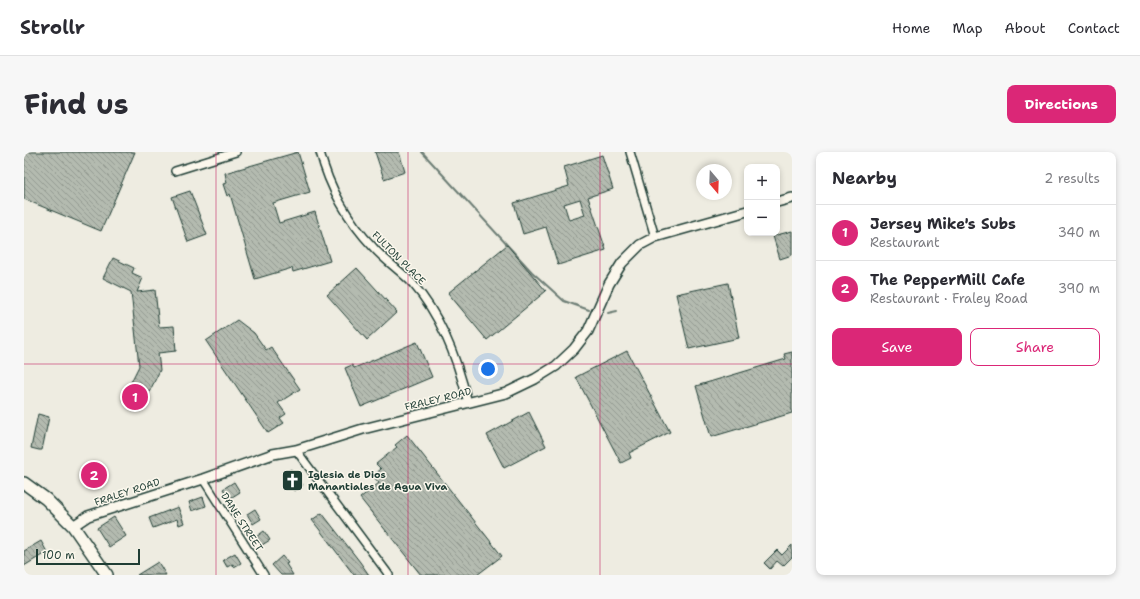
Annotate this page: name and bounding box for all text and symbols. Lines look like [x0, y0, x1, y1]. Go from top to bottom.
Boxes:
text: Strollr [20, 15, 85, 40]
text: Home [892, 19, 931, 37]
text: Map [953, 19, 983, 37]
text: About [1005, 19, 1046, 37]
text: Contact [1068, 19, 1120, 37]
text: Find us [24, 85, 129, 123]
button: Directions [1007, 85, 1116, 123]
north arrow [696, 164, 732, 200]
map controls [744, 164, 780, 236]
button: + [744, 164, 780, 200]
text: Nearby [832, 167, 897, 189]
text: 2 results [1044, 170, 1100, 187]
button: − [744, 200, 780, 236]
text: Jersey Mike's Subs [870, 214, 1016, 234]
text: 1 [842, 224, 848, 241]
text: 340 m [1058, 224, 1100, 241]
street label: FULTON PLACE [369, 228, 429, 288]
text: Restaurant [870, 234, 940, 251]
text: The PepperMill Cafe [870, 270, 1025, 290]
text: 2 [840, 280, 850, 297]
text: 390 m [1058, 280, 1100, 297]
text: Restaurant · Fraley Road [870, 290, 1028, 307]
button: Save [832, 328, 962, 366]
button: Share [970, 328, 1100, 366]
your location [478, 359, 498, 379]
pin: 1 [122, 382, 148, 412]
street label: FRALEY ROAD [403, 384, 473, 414]
pin: 2 [81, 460, 107, 490]
church icon: Iglesia de Dios Manantiales de Agua Viva [280, 467, 306, 493]
place label: Iglesia de Dios Manantiales de Agua Viva [308, 468, 448, 493]
street label: FRALEY ROAD [93, 475, 162, 509]
street label: DANE STREET [218, 490, 266, 554]
scale bar [36, 547, 140, 566]
text: 100 m [42, 548, 75, 563]

